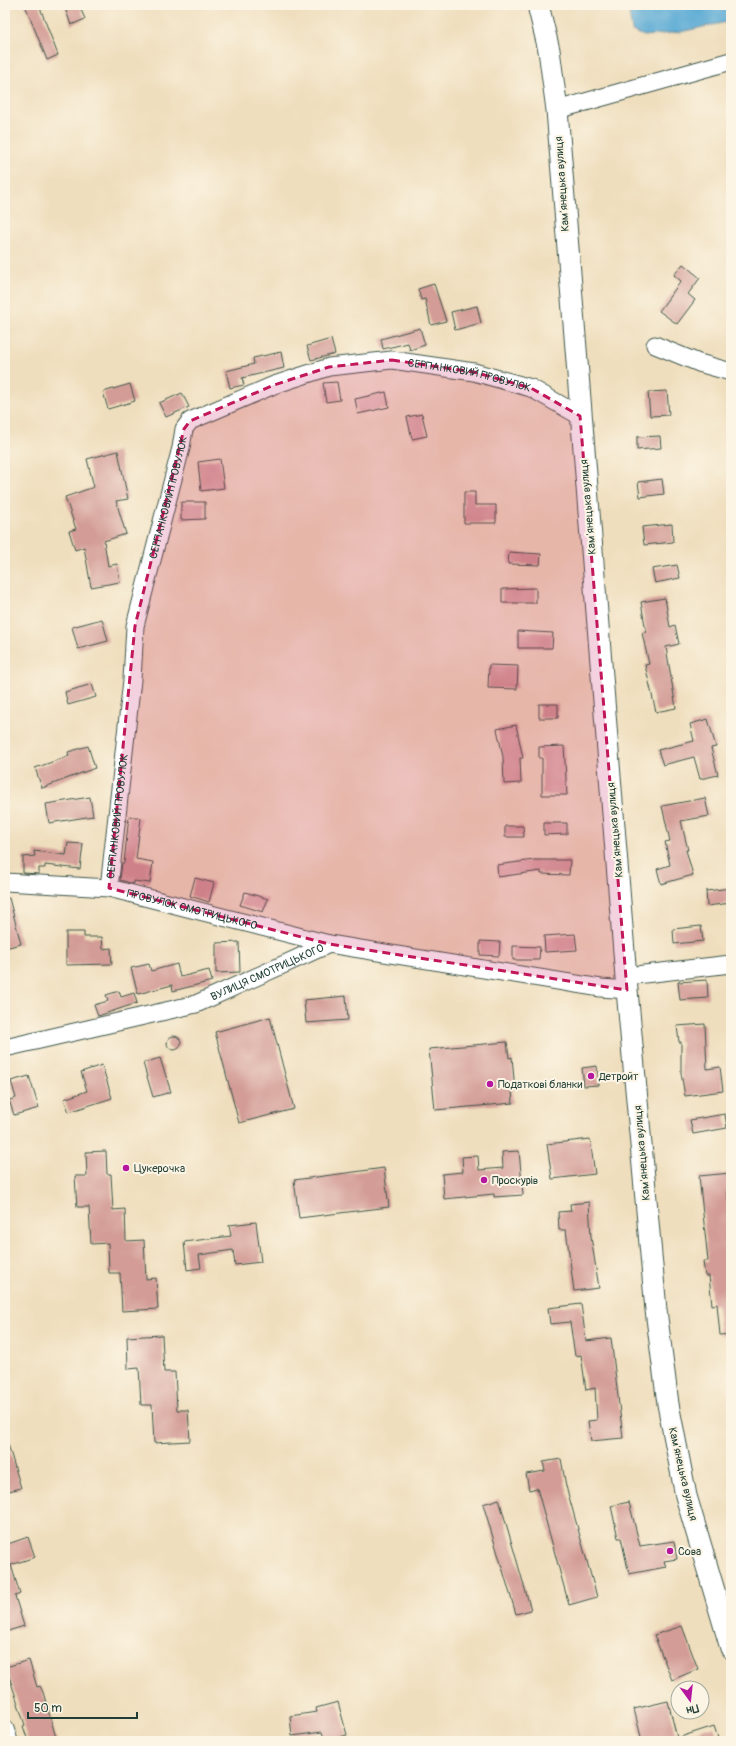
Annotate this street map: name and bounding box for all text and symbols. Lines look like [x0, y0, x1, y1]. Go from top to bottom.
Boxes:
street label: Камʼянецька вулиця [552, 136, 572, 232]
street label: СЕРПАНКОВИЙ ПРОВУЛОК [407, 356, 532, 394]
street label: СЕРПАНКОВИЙ ПРОВУЛОК [146, 435, 189, 560]
street label: Камʼянецька вулиця [577, 459, 599, 555]
street label: СЕРПАНКОВИЙ ПРОВУЛОК [104, 753, 130, 880]
street label: Камʼянецька вулиця [604, 782, 626, 878]
street label: ПРОВУЛОК СМОТРИЦЬКОГО [126, 886, 259, 932]
street label: ВУЛИЦЯ СМОТРИЦЬКОГО [209, 941, 326, 1003]
place label: Детройт [598, 1070, 639, 1083]
marker: Детройт [586, 1071, 596, 1081]
place label: Податкові бланки [498, 1078, 582, 1091]
marker: Податкові бланки [485, 1079, 495, 1089]
street label: Камʼянецька вулиця [631, 1105, 653, 1201]
place label: Цукерочка [134, 1162, 185, 1175]
marker: Цукерочка [121, 1163, 131, 1173]
place label: Проскурів [492, 1174, 538, 1187]
marker: Проскурів [479, 1175, 489, 1185]
street label: Камʼянецька вулиця [666, 1426, 700, 1522]
place label: Сова [678, 1545, 701, 1558]
marker: Сова [665, 1546, 675, 1556]
north arrow [670, 1680, 710, 1720]
scale bar [28, 1694, 137, 1720]
text: 50 m [34, 1701, 62, 1716]
text: Пн [684, 1701, 700, 1717]

